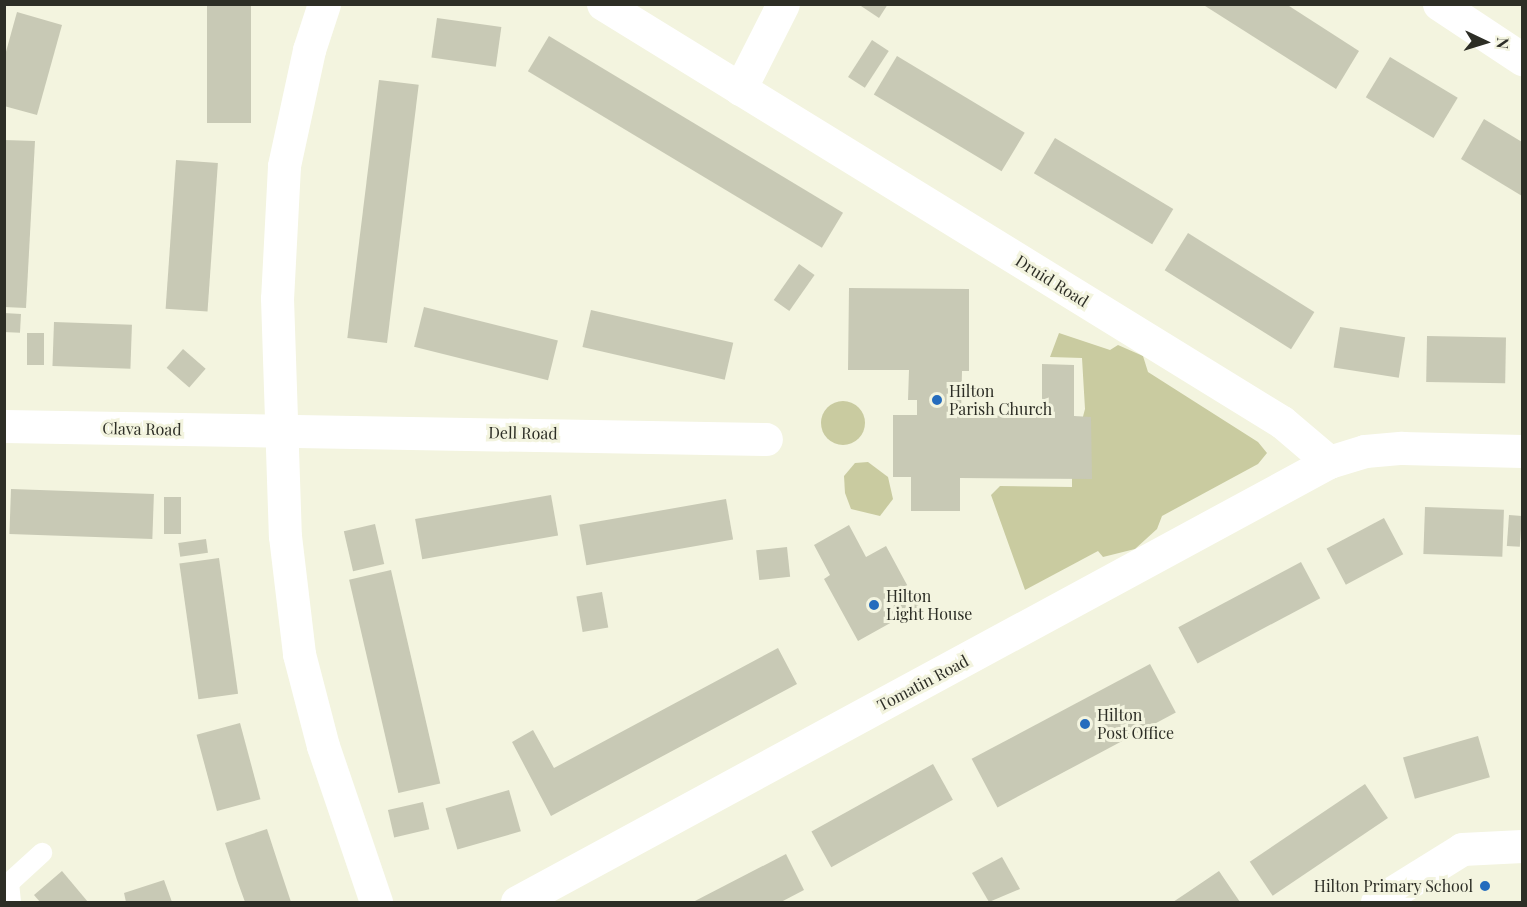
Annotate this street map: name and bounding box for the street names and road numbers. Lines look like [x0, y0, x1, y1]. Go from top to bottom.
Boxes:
street label: Druid Road [1012, 251, 1092, 311]
street label: Clava Road [102, 419, 182, 439]
street label: Dell Road [488, 423, 558, 443]
street label: Tomatin Road [874, 651, 972, 715]

